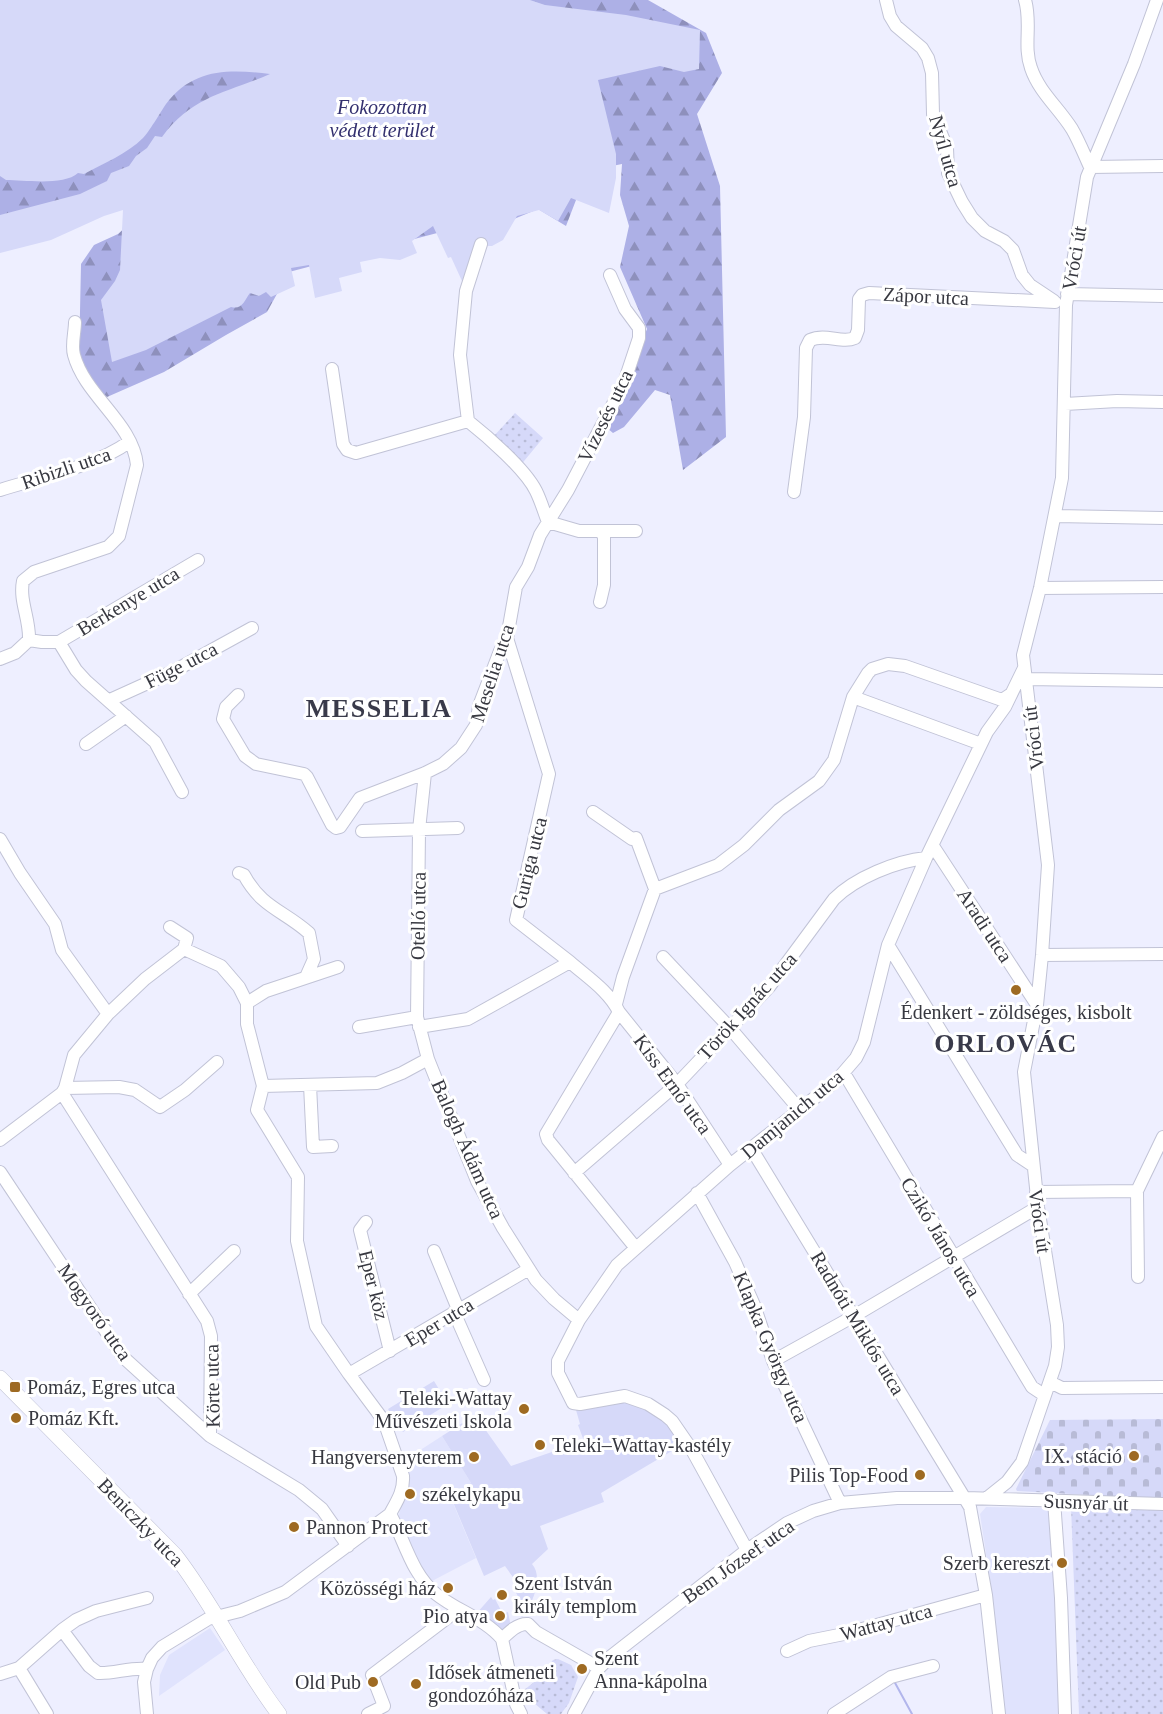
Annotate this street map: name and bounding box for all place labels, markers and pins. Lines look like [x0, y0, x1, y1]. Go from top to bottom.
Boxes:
marker: Édenkert - zöldséges, kisbolt [1009, 983, 1023, 997]
place label: Édenkert - zöldséges, kisbolt [900, 1001, 1132, 1024]
place label: Pomáz, Egres utca [27, 1376, 175, 1399]
marker: Pomáz, Egres utca [8, 1380, 22, 1394]
place label: Teleki-Wattay Művészeti Iskola [375, 1387, 512, 1432]
marker: Teleki-Wattay Művészeti Iskola [517, 1402, 531, 1416]
place label: Pomáz Kft. [28, 1407, 119, 1429]
marker: Pomáz Kft. [9, 1411, 23, 1425]
place label: Teleki–Wattay-kastély [552, 1434, 731, 1457]
marker: Teleki–Wattay-kastély [533, 1438, 547, 1452]
place label: IX. stáció [1044, 1445, 1122, 1467]
place label: Hangversenyterem [311, 1446, 462, 1469]
marker: IX. stáció [1127, 1449, 1141, 1463]
marker: Hangversenyterem [467, 1450, 481, 1464]
place label: Pilis Top-Food [789, 1464, 908, 1487]
marker: Pilis Top-Food [913, 1468, 927, 1482]
place label: székelykapu [422, 1483, 521, 1506]
marker: székelykapu [403, 1487, 417, 1501]
place label: Pannon Protect [306, 1516, 428, 1538]
marker: Pannon Protect [287, 1520, 301, 1534]
place label: Szerb kereszt [943, 1552, 1050, 1574]
marker: Szerb kereszt [1055, 1556, 1069, 1570]
place label: Szent István király templom [514, 1572, 637, 1618]
place label: Közösségi ház [320, 1577, 436, 1600]
marker: Közösségi ház [441, 1581, 455, 1595]
marker: Szent István király templom [495, 1588, 509, 1602]
place label: Pio atya [423, 1605, 488, 1628]
marker: Pio atya [493, 1609, 507, 1623]
place label: Szent Anna-kápolna [594, 1647, 707, 1693]
place label: Idősek átmeneti gondozóháza [428, 1661, 556, 1707]
marker: Szent Anna-kápolna [575, 1662, 589, 1676]
place label: Old Pub [295, 1671, 361, 1693]
marker: Old Pub [366, 1675, 380, 1689]
marker: Idősek átmeneti gondozóháza [409, 1677, 423, 1691]

